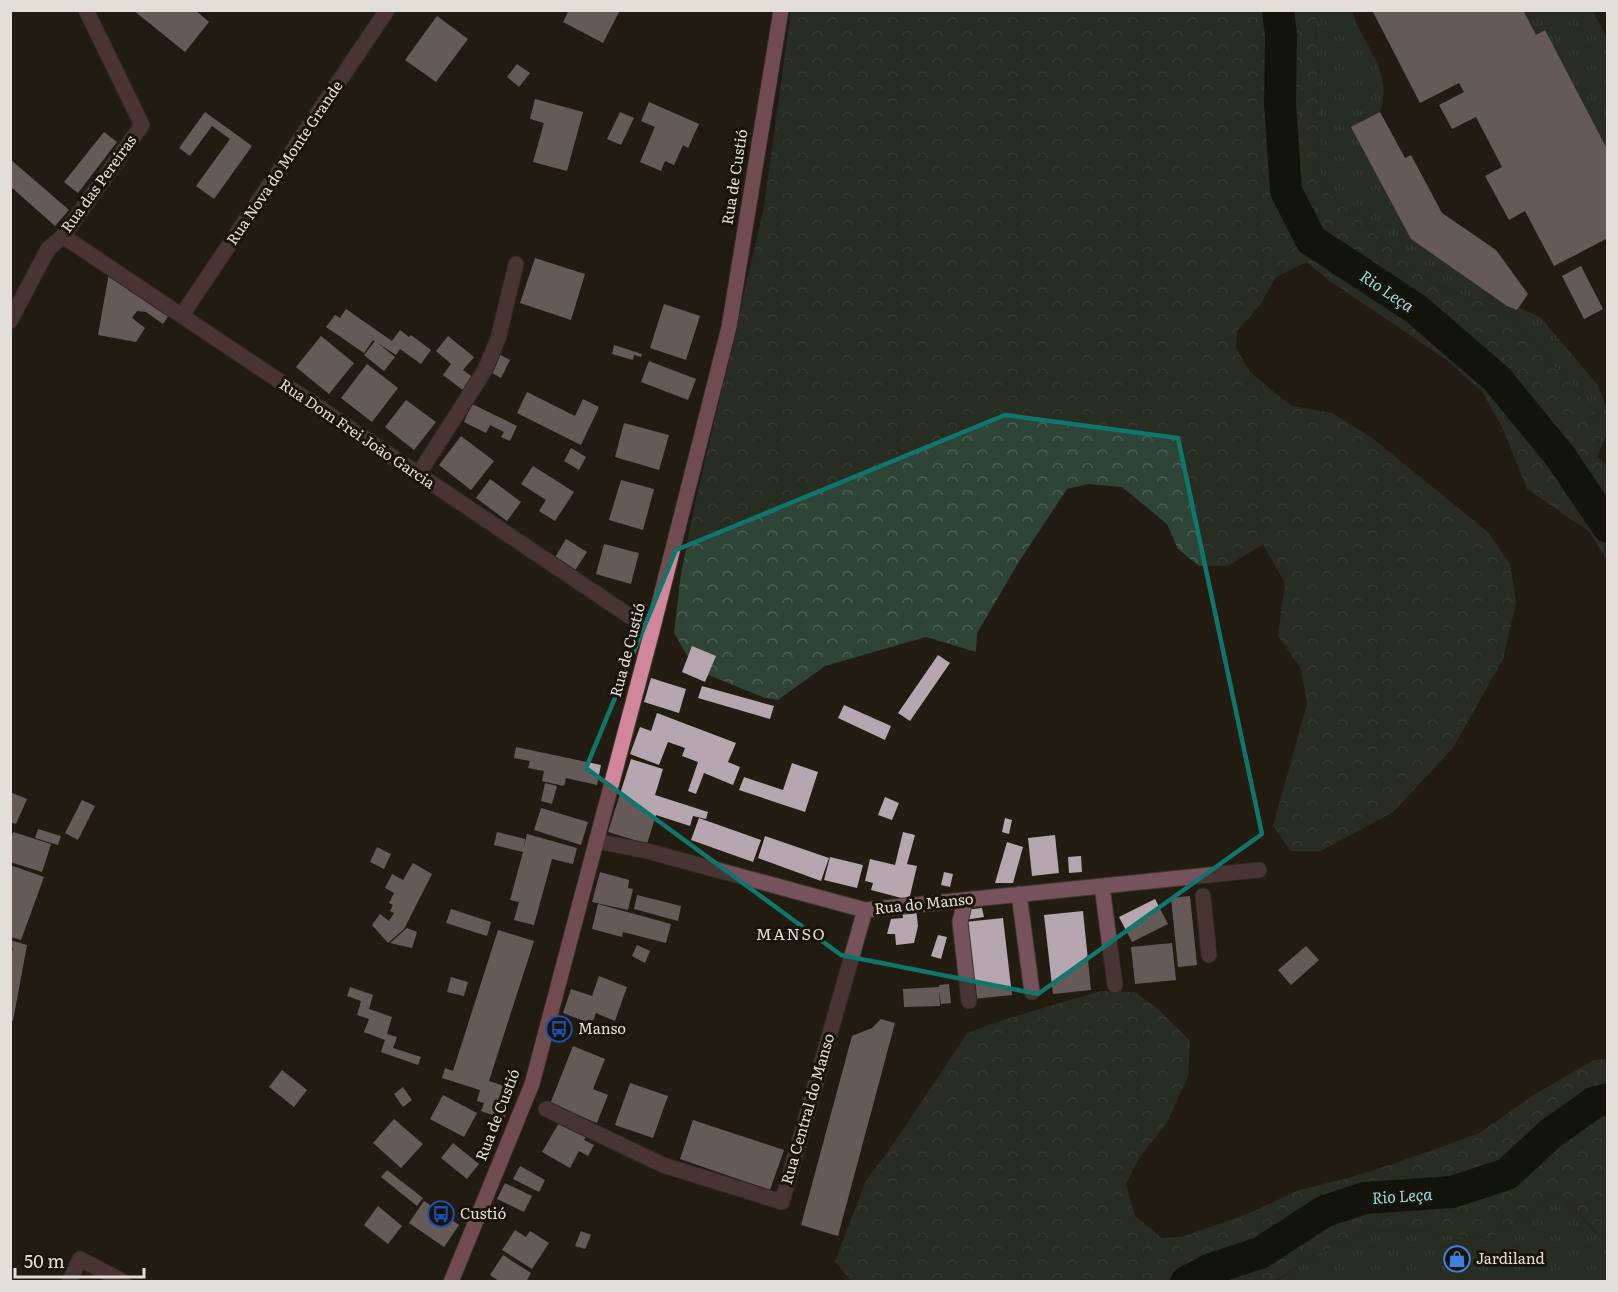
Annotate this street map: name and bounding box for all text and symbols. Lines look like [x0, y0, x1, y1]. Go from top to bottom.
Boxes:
street label: Rua Nova do Monte Grande [220, 75, 348, 249]
street label: Rua de Custió [715, 127, 752, 226]
street label: Rua das Pereiras [54, 129, 141, 237]
water label: Rio Leça [1356, 263, 1420, 318]
street label: Rua Dom Frei João Garcia [275, 372, 441, 494]
street label: Rua de Custió [603, 600, 650, 699]
street label: Rua do Manso [873, 886, 975, 919]
district label: MANSO [756, 921, 826, 945]
bus stop icon: Manso [544, 1014, 574, 1044]
place label: Manso [578, 1016, 626, 1039]
street label: Rua Central do Manso [774, 1030, 839, 1187]
street label: Rua de Custió [469, 1065, 525, 1164]
water label: Rio Leça [1371, 1181, 1434, 1209]
bus stop icon: Custió [426, 1199, 456, 1229]
place label: Custió [460, 1201, 506, 1224]
scale bar [15, 1241, 144, 1279]
shop icon: Jardiland [1442, 1244, 1472, 1274]
place label: Jardiland [1476, 1246, 1545, 1269]
text: 50 m [24, 1247, 65, 1274]

